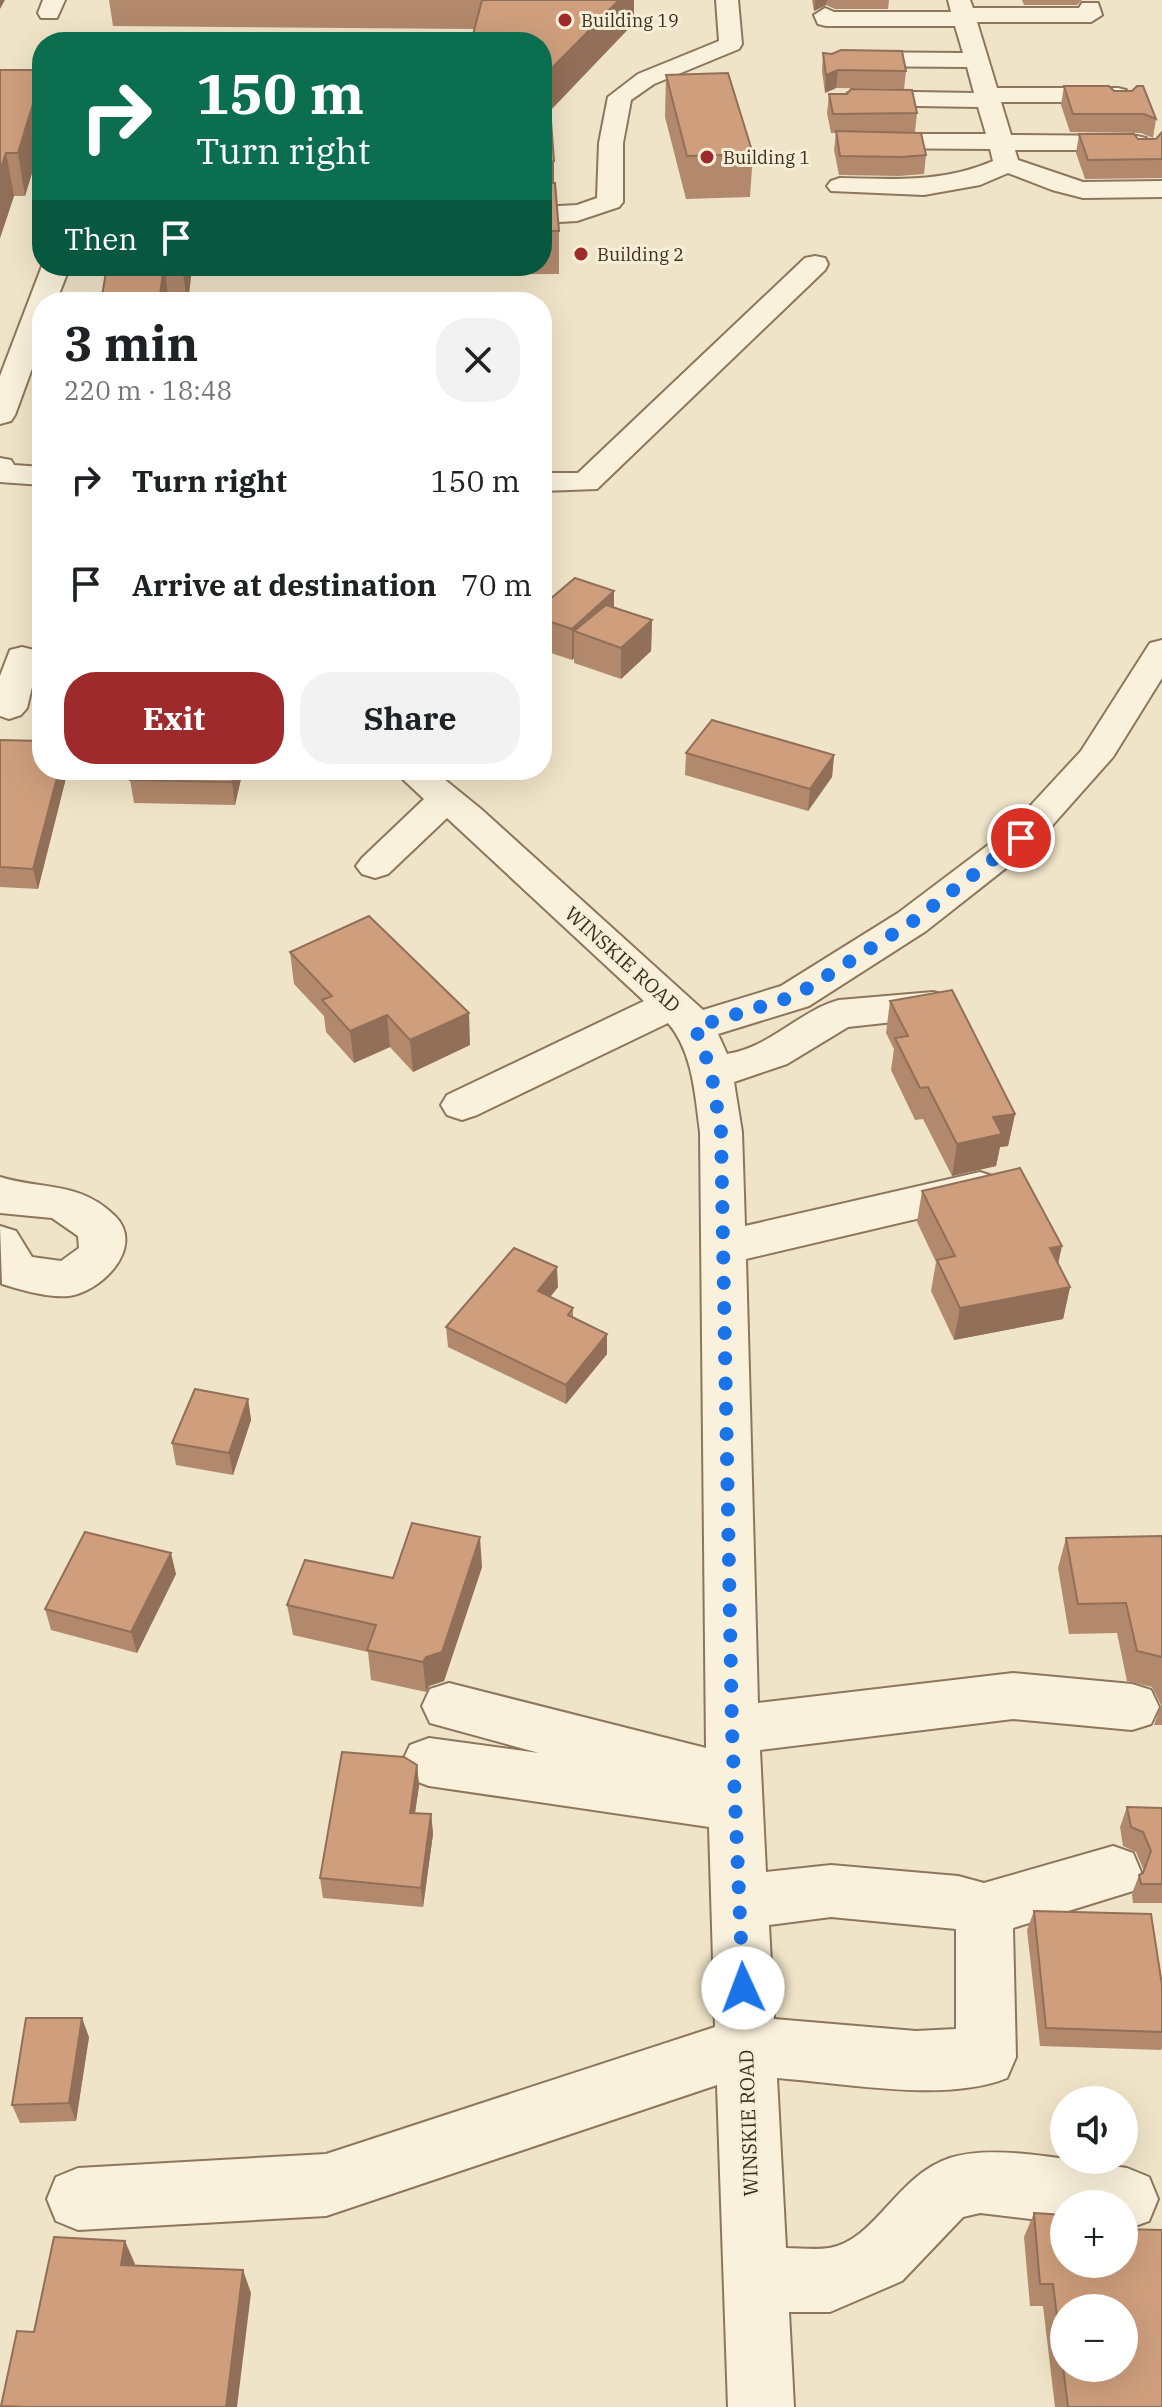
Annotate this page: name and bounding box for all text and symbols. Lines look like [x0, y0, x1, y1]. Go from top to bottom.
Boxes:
place label: Building 19 [581, 9, 679, 32]
marker: Building 19 [556, 11, 574, 29]
text: 150 m [196, 57, 364, 129]
icon: right [64, 64, 168, 168]
text: Turn right [196, 127, 370, 174]
place label: Building 1 [723, 146, 810, 169]
marker: Building 1 [698, 148, 716, 166]
icon: arrive [154, 216, 198, 260]
text: Then [64, 219, 138, 258]
place label: Building 2 [597, 243, 684, 266]
marker: Building 2 [572, 245, 590, 263]
text: 3 min [64, 312, 198, 374]
button: close [436, 318, 520, 402]
text: 220 m · 18:48 [64, 373, 232, 407]
icon: right [64, 458, 108, 502]
text: Turn right [132, 461, 287, 500]
text: 150 m [430, 461, 520, 500]
icon: arrive [64, 562, 108, 606]
text: Arrive at destination [132, 565, 437, 604]
text: 70 m [461, 565, 532, 604]
button: Exit [64, 672, 284, 764]
button: Share [300, 672, 520, 764]
pin [987, 804, 1055, 872]
icon: arrive [999, 816, 1043, 860]
street label: WINSKIE ROAD [559, 900, 687, 1018]
position arrow [701, 1946, 785, 2030]
street label: WINSKIE ROAD [732, 2049, 764, 2197]
map controls [1050, 2086, 1138, 2382]
button: sound [1050, 2086, 1138, 2174]
button: + [1050, 2190, 1138, 2278]
button: − [1050, 2294, 1138, 2382]

